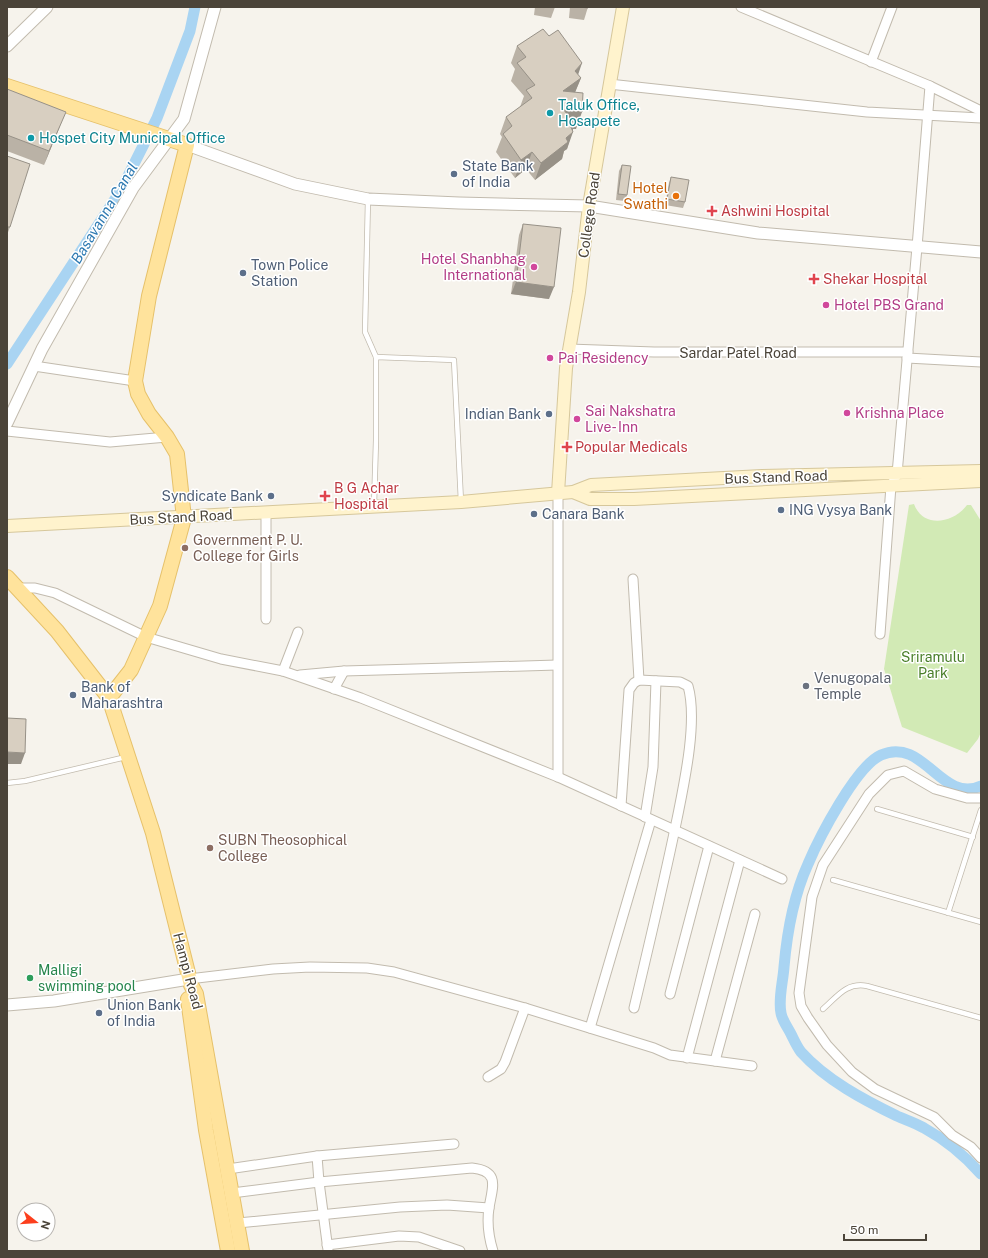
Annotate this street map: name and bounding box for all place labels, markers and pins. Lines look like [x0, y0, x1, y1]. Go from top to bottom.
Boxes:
place label: Taluk Office, Hosapete [558, 97, 640, 129]
marker: Taluk Office, Hosapete [545, 108, 555, 118]
place label: Hospet City Municipal Office [39, 130, 226, 146]
marker: Hospet City Municipal Office [26, 133, 36, 143]
place label: State Bank of India [462, 158, 534, 190]
marker: State Bank of India [449, 169, 459, 179]
place label: Hotel Swathi [623, 180, 668, 212]
marker: Hotel Swathi [671, 191, 681, 201]
place label: Ashwini Hospital [721, 203, 830, 219]
marker: Ashwini Hospital [706, 205, 718, 217]
place label: Hotel Shanbhag International [421, 251, 526, 283]
place label: Town Police Station [251, 257, 328, 289]
marker: Hotel Shanbhag International [529, 262, 539, 272]
marker: Town Police Station [238, 268, 248, 278]
place label: Shekar Hospital [823, 271, 927, 287]
marker: Shekar Hospital [808, 273, 820, 285]
place label: Hotel PBS Grand [834, 297, 944, 313]
marker: Hotel PBS Grand [821, 300, 831, 310]
place label: Pai Residency [558, 350, 649, 366]
marker: Pai Residency [545, 353, 555, 363]
place label: Sai Nakshatra Live- Inn [585, 403, 676, 435]
place label: Krishna Place [855, 405, 944, 421]
place label: Indian Bank [465, 406, 541, 422]
marker: Krishna Place [842, 408, 852, 418]
marker: Indian Bank [544, 409, 554, 419]
marker: Sai Nakshatra Live- Inn [572, 414, 582, 424]
place label: Popular Medicals [575, 439, 688, 455]
marker: Popular Medicals [562, 442, 572, 452]
place label: B G Achar Hospital [334, 480, 399, 512]
place label: Syndicate Bank [162, 488, 263, 504]
marker: B G Achar Hospital [319, 490, 331, 502]
marker: Syndicate Bank [266, 491, 276, 501]
place label: ING Vysya Bank [789, 502, 892, 518]
marker: ING Vysya Bank [776, 505, 786, 515]
place label: Canara Bank [542, 506, 625, 522]
marker: Canara Bank [529, 509, 539, 519]
place label: Government P. U. College for Girls [193, 532, 303, 564]
marker: Government P. U. College for Girls [180, 543, 190, 553]
place label: Venugopala Temple [814, 670, 891, 702]
place label: Bank of Maharashtra [81, 679, 163, 711]
marker: Venugopala Temple [801, 681, 811, 691]
marker: Bank of Maharashtra [68, 690, 78, 700]
place label: SUBN Theosophical College [218, 832, 347, 864]
marker: SUBN Theosophical College [205, 843, 215, 853]
place label: Malligi swimming pool [38, 962, 136, 994]
marker: Malligi swimming pool [25, 973, 35, 983]
place label: Union Bank of India [107, 997, 181, 1029]
marker: Union Bank of India [94, 1008, 104, 1018]

